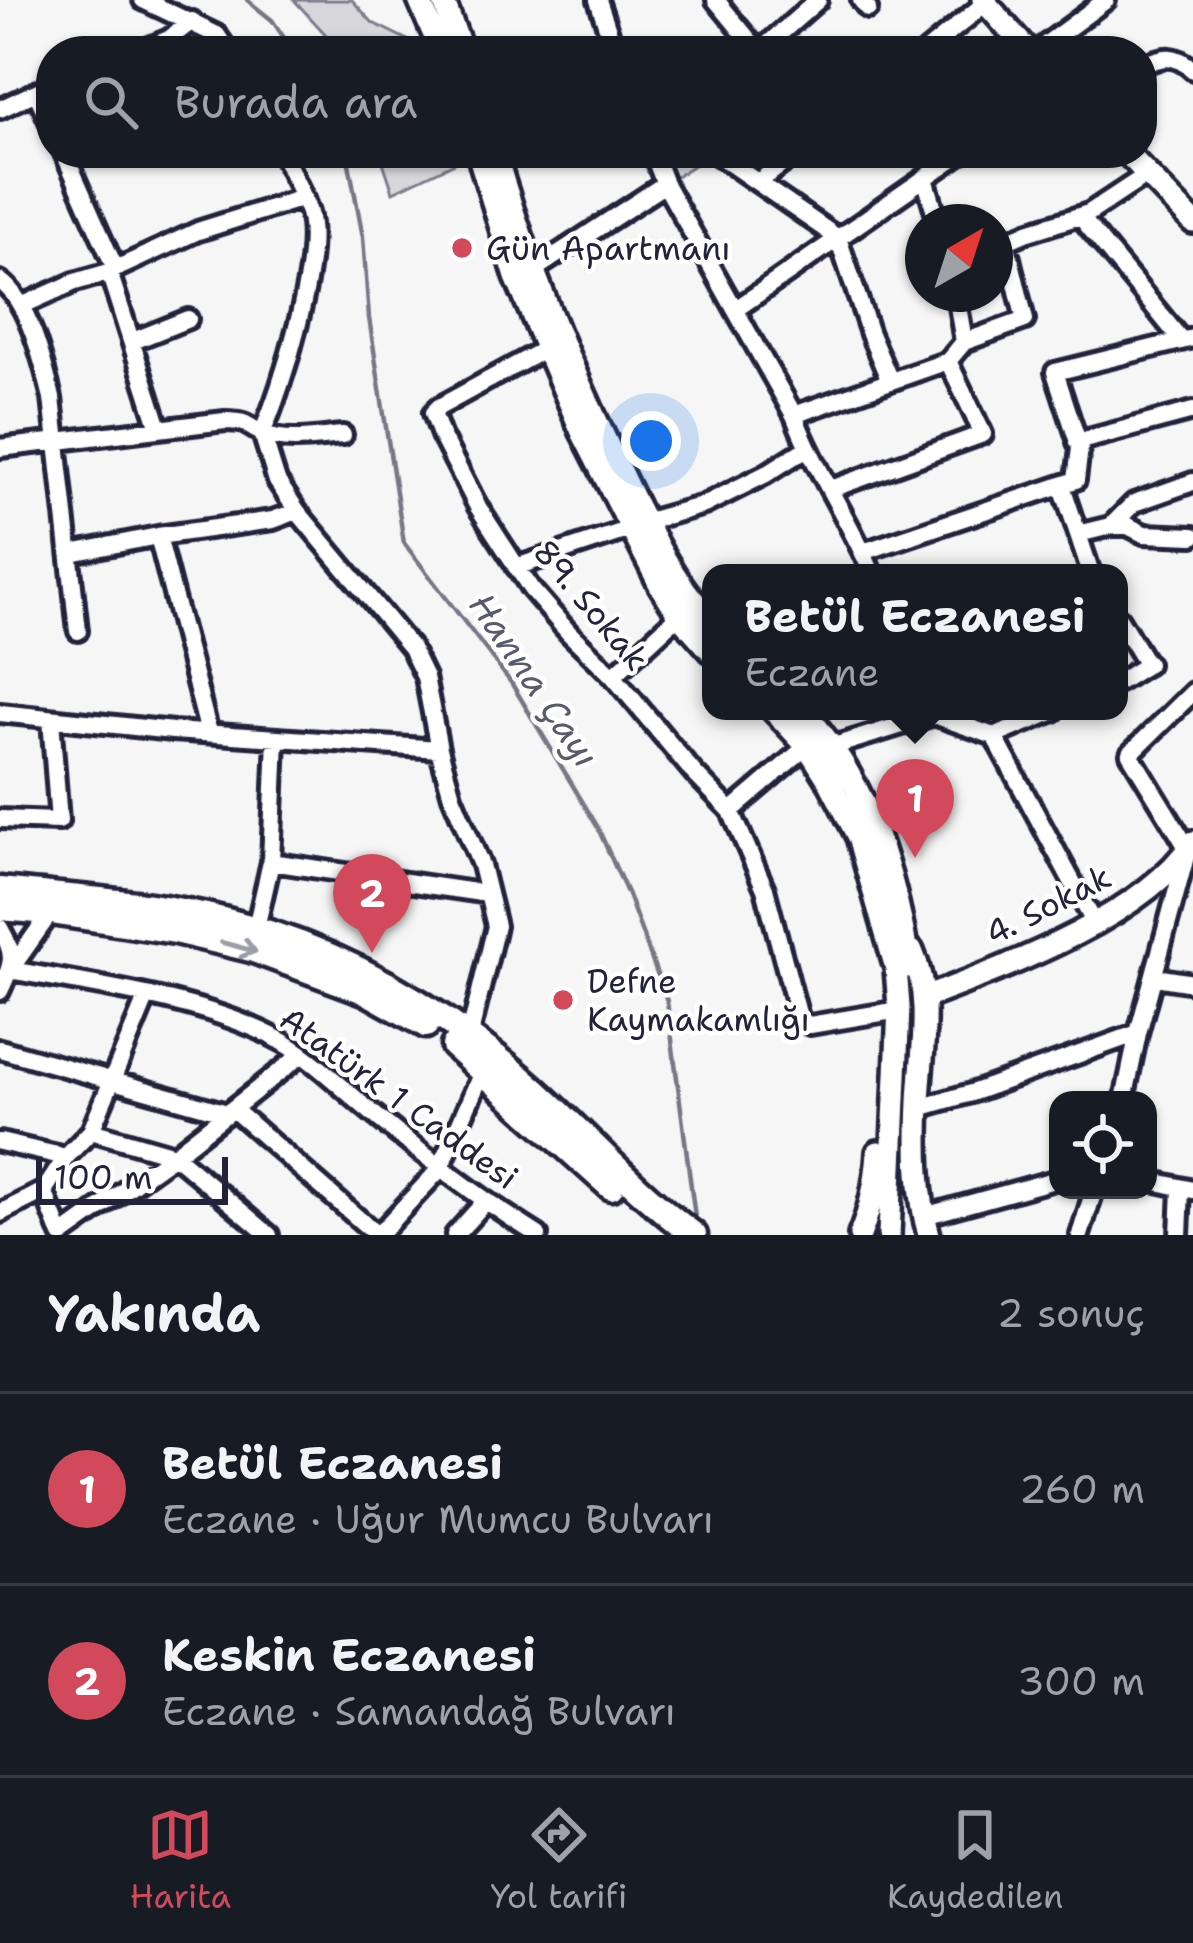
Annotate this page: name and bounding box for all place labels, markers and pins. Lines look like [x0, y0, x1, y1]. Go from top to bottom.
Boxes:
place label: Gün Apartmanı [486, 226, 731, 271]
marker: Gün Apartmanı [449, 235, 475, 261]
pin: 1 [876, 759, 954, 858]
pin: 2 [333, 854, 411, 953]
place label: Defne Kaymakamlığı [587, 959, 810, 1042]
marker: Defne Kaymakamlığı [550, 987, 576, 1013]

